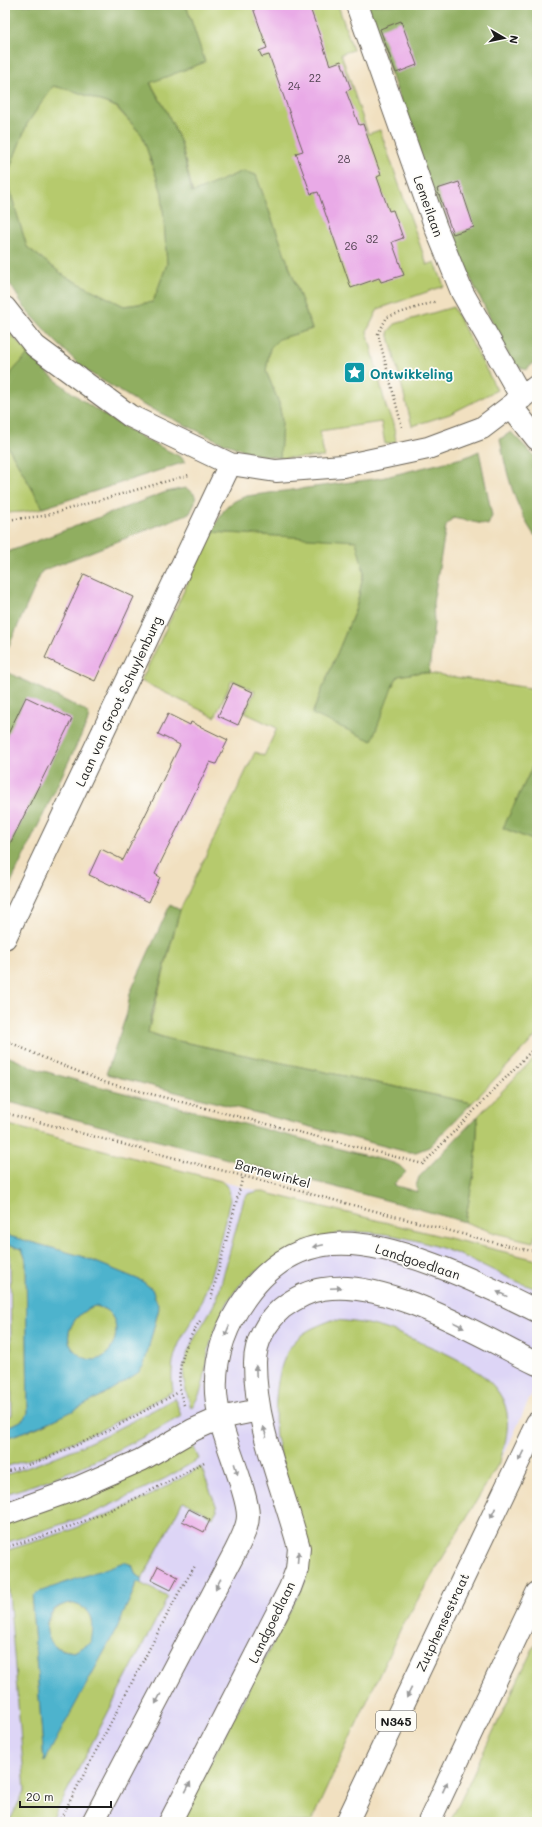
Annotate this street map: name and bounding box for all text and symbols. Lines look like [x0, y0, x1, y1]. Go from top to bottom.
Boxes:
north arrow [484, 18, 524, 58]
text: N [506, 34, 522, 45]
house number: 22 [309, 70, 321, 85]
house number: 24 [288, 78, 301, 93]
house number: 28 [338, 151, 351, 166]
street label: Lemeilaan [410, 173, 448, 239]
house number: 32 [366, 231, 378, 246]
house number: 26 [345, 238, 357, 253]
place icon: Ontwikkeling [341, 360, 367, 386]
place label: Ontwikkeling [370, 365, 453, 382]
street label: Laan van Groot Schuylenburg [71, 613, 165, 789]
street label: Barnewinkel [233, 1155, 313, 1191]
street label: Landgoedlaan [373, 1239, 463, 1283]
one-way arrow [312, 1243, 325, 1249]
one-way arrow [330, 1284, 342, 1291]
one-way arrow [496, 1291, 508, 1297]
one-way arrow [454, 1322, 465, 1328]
one-way arrow [223, 1325, 229, 1337]
one-way arrow [252, 1365, 259, 1377]
one-way arrow [262, 1426, 268, 1438]
one-way arrow [518, 1450, 524, 1461]
one-way arrow [233, 1463, 239, 1475]
one-way arrow [490, 1508, 496, 1519]
one-way arrow [294, 1551, 301, 1563]
street label: Zutphensestraat [412, 1570, 472, 1674]
street label: Landgoedlaan [244, 1578, 298, 1666]
one-way arrow [215, 1579, 221, 1590]
one-way arrow [406, 1688, 412, 1699]
one-way arrow [154, 1694, 161, 1705]
road number: N345 [376, 1711, 416, 1731]
one-way arrow [442, 1781, 448, 1792]
one-way arrow [184, 1782, 191, 1793]
scale bar [20, 1783, 111, 1809]
text: 20 m [26, 1788, 54, 1804]

